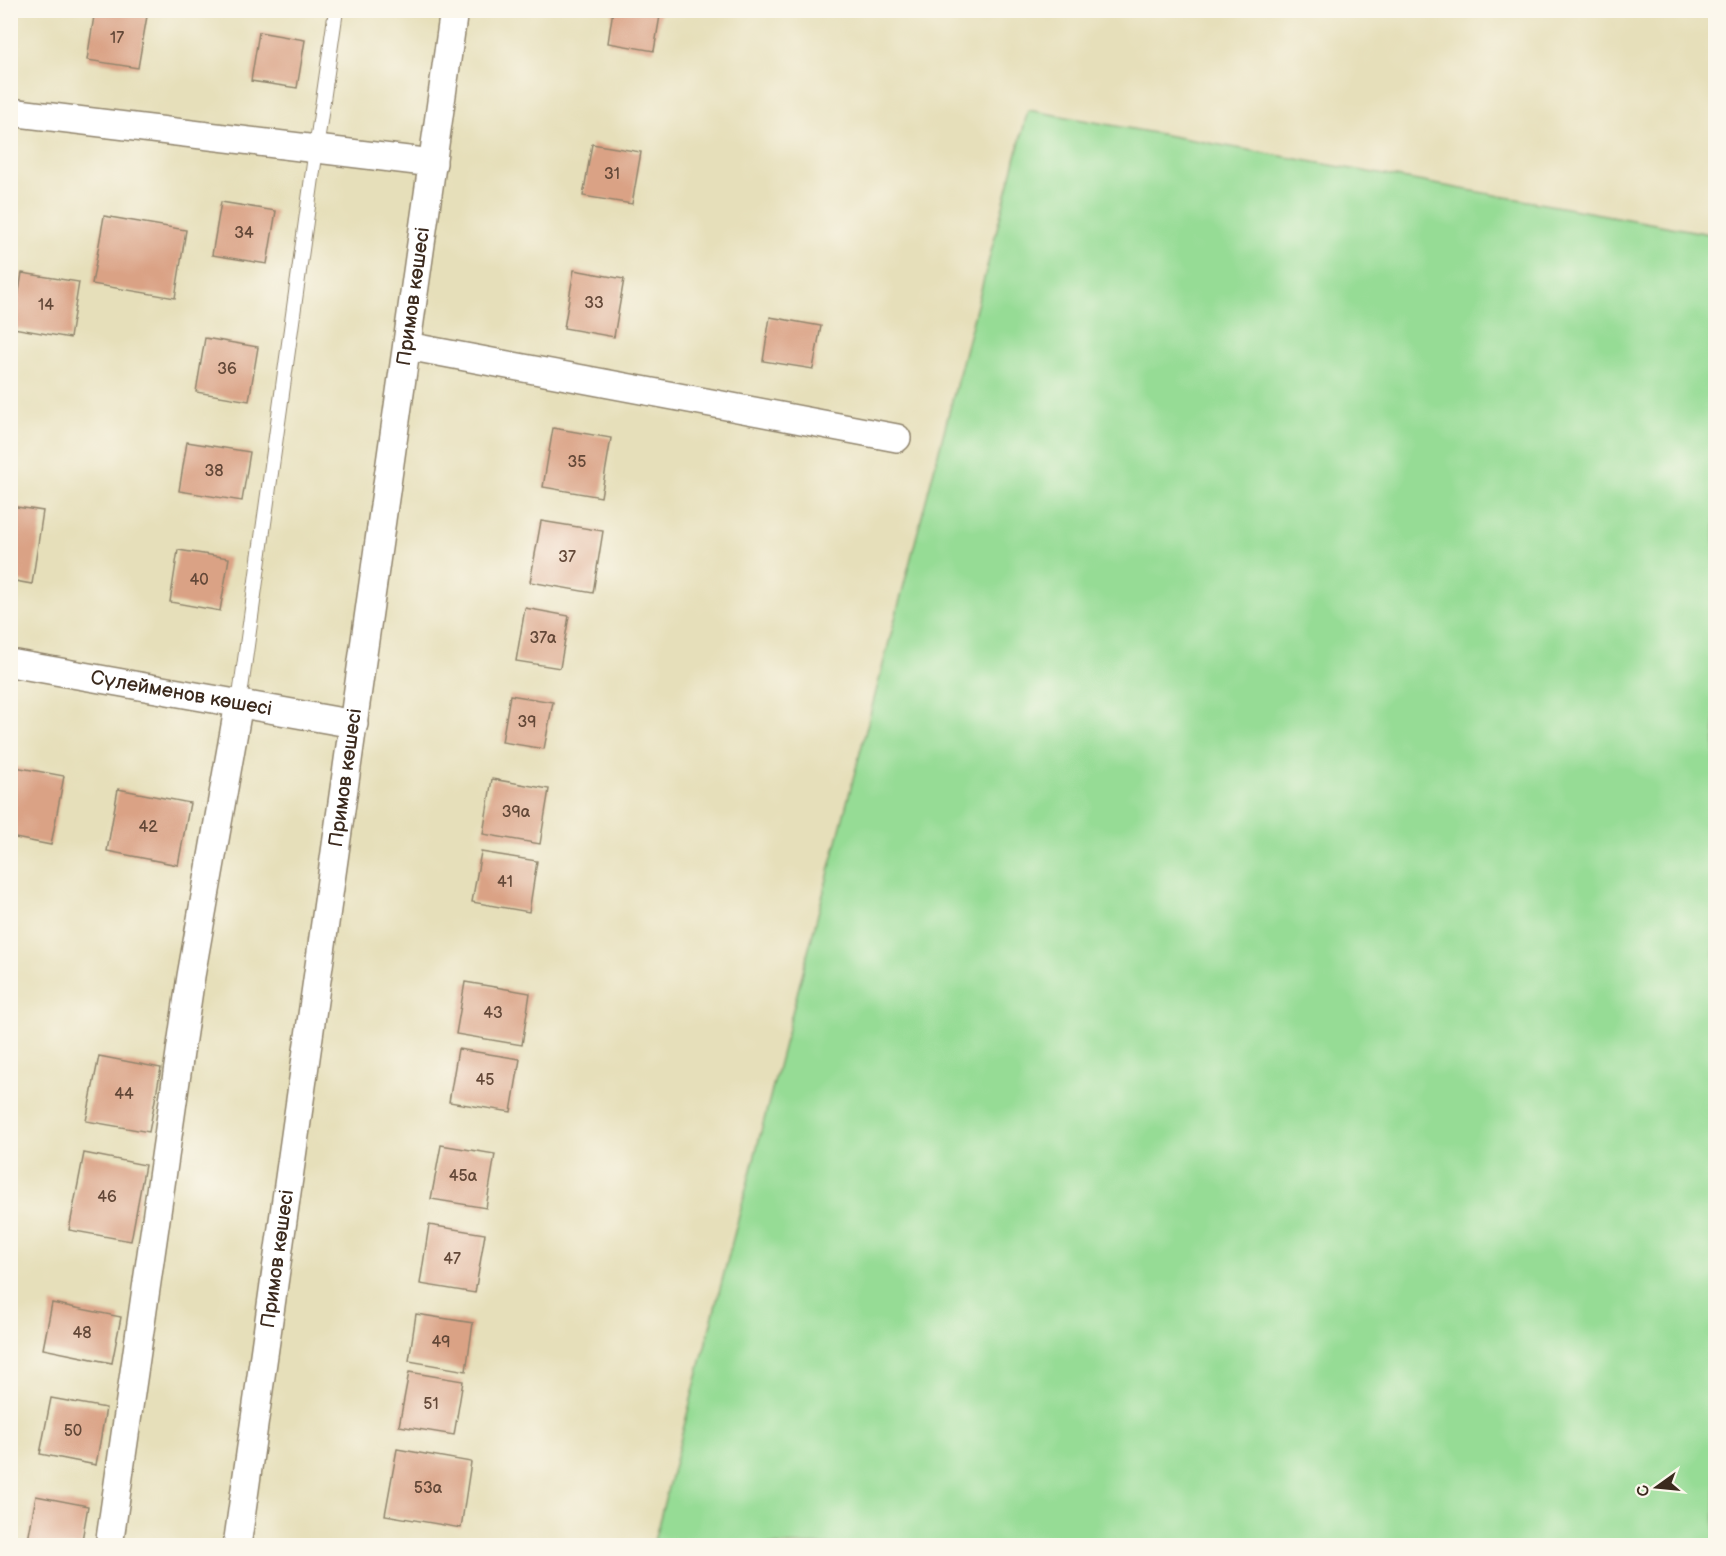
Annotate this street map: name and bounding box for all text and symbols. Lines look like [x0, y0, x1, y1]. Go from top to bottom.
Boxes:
house number: 17 [110, 29, 124, 48]
house number: 31 [604, 165, 620, 184]
house number: 34 [234, 224, 254, 243]
street label: Примов көшесі [392, 226, 435, 367]
house number: 33 [584, 294, 604, 313]
house number: 14 [38, 296, 54, 315]
house number: 36 [217, 360, 237, 379]
house number: 35 [567, 453, 587, 472]
house number: 38 [204, 462, 224, 481]
house number: 37 [558, 548, 576, 567]
house number: 40 [189, 571, 209, 590]
house number: 37а [529, 629, 557, 648]
street label: Сүлейменов көшесі [89, 665, 274, 721]
street label: Примов көшесі [324, 707, 367, 848]
house number: 39 [517, 713, 537, 732]
house number: 39а [502, 803, 531, 822]
house number: 42 [138, 818, 158, 837]
house number: 41 [497, 873, 513, 892]
house number: 43 [483, 1004, 503, 1023]
house number: 45 [476, 1071, 494, 1090]
house number: 44 [114, 1085, 134, 1104]
house number: 45а [449, 1167, 478, 1186]
house number: 46 [97, 1188, 117, 1207]
street label: Примов көшесі [256, 1188, 299, 1330]
house number: 47 [443, 1250, 461, 1269]
house number: 48 [72, 1324, 92, 1343]
house number: 49 [431, 1333, 451, 1352]
house number: 51 [423, 1395, 439, 1414]
house number: 50 [64, 1422, 82, 1441]
north arrow [1627, 1457, 1687, 1517]
house number: 53а [414, 1479, 443, 1498]
text: С [1633, 1483, 1655, 1498]

